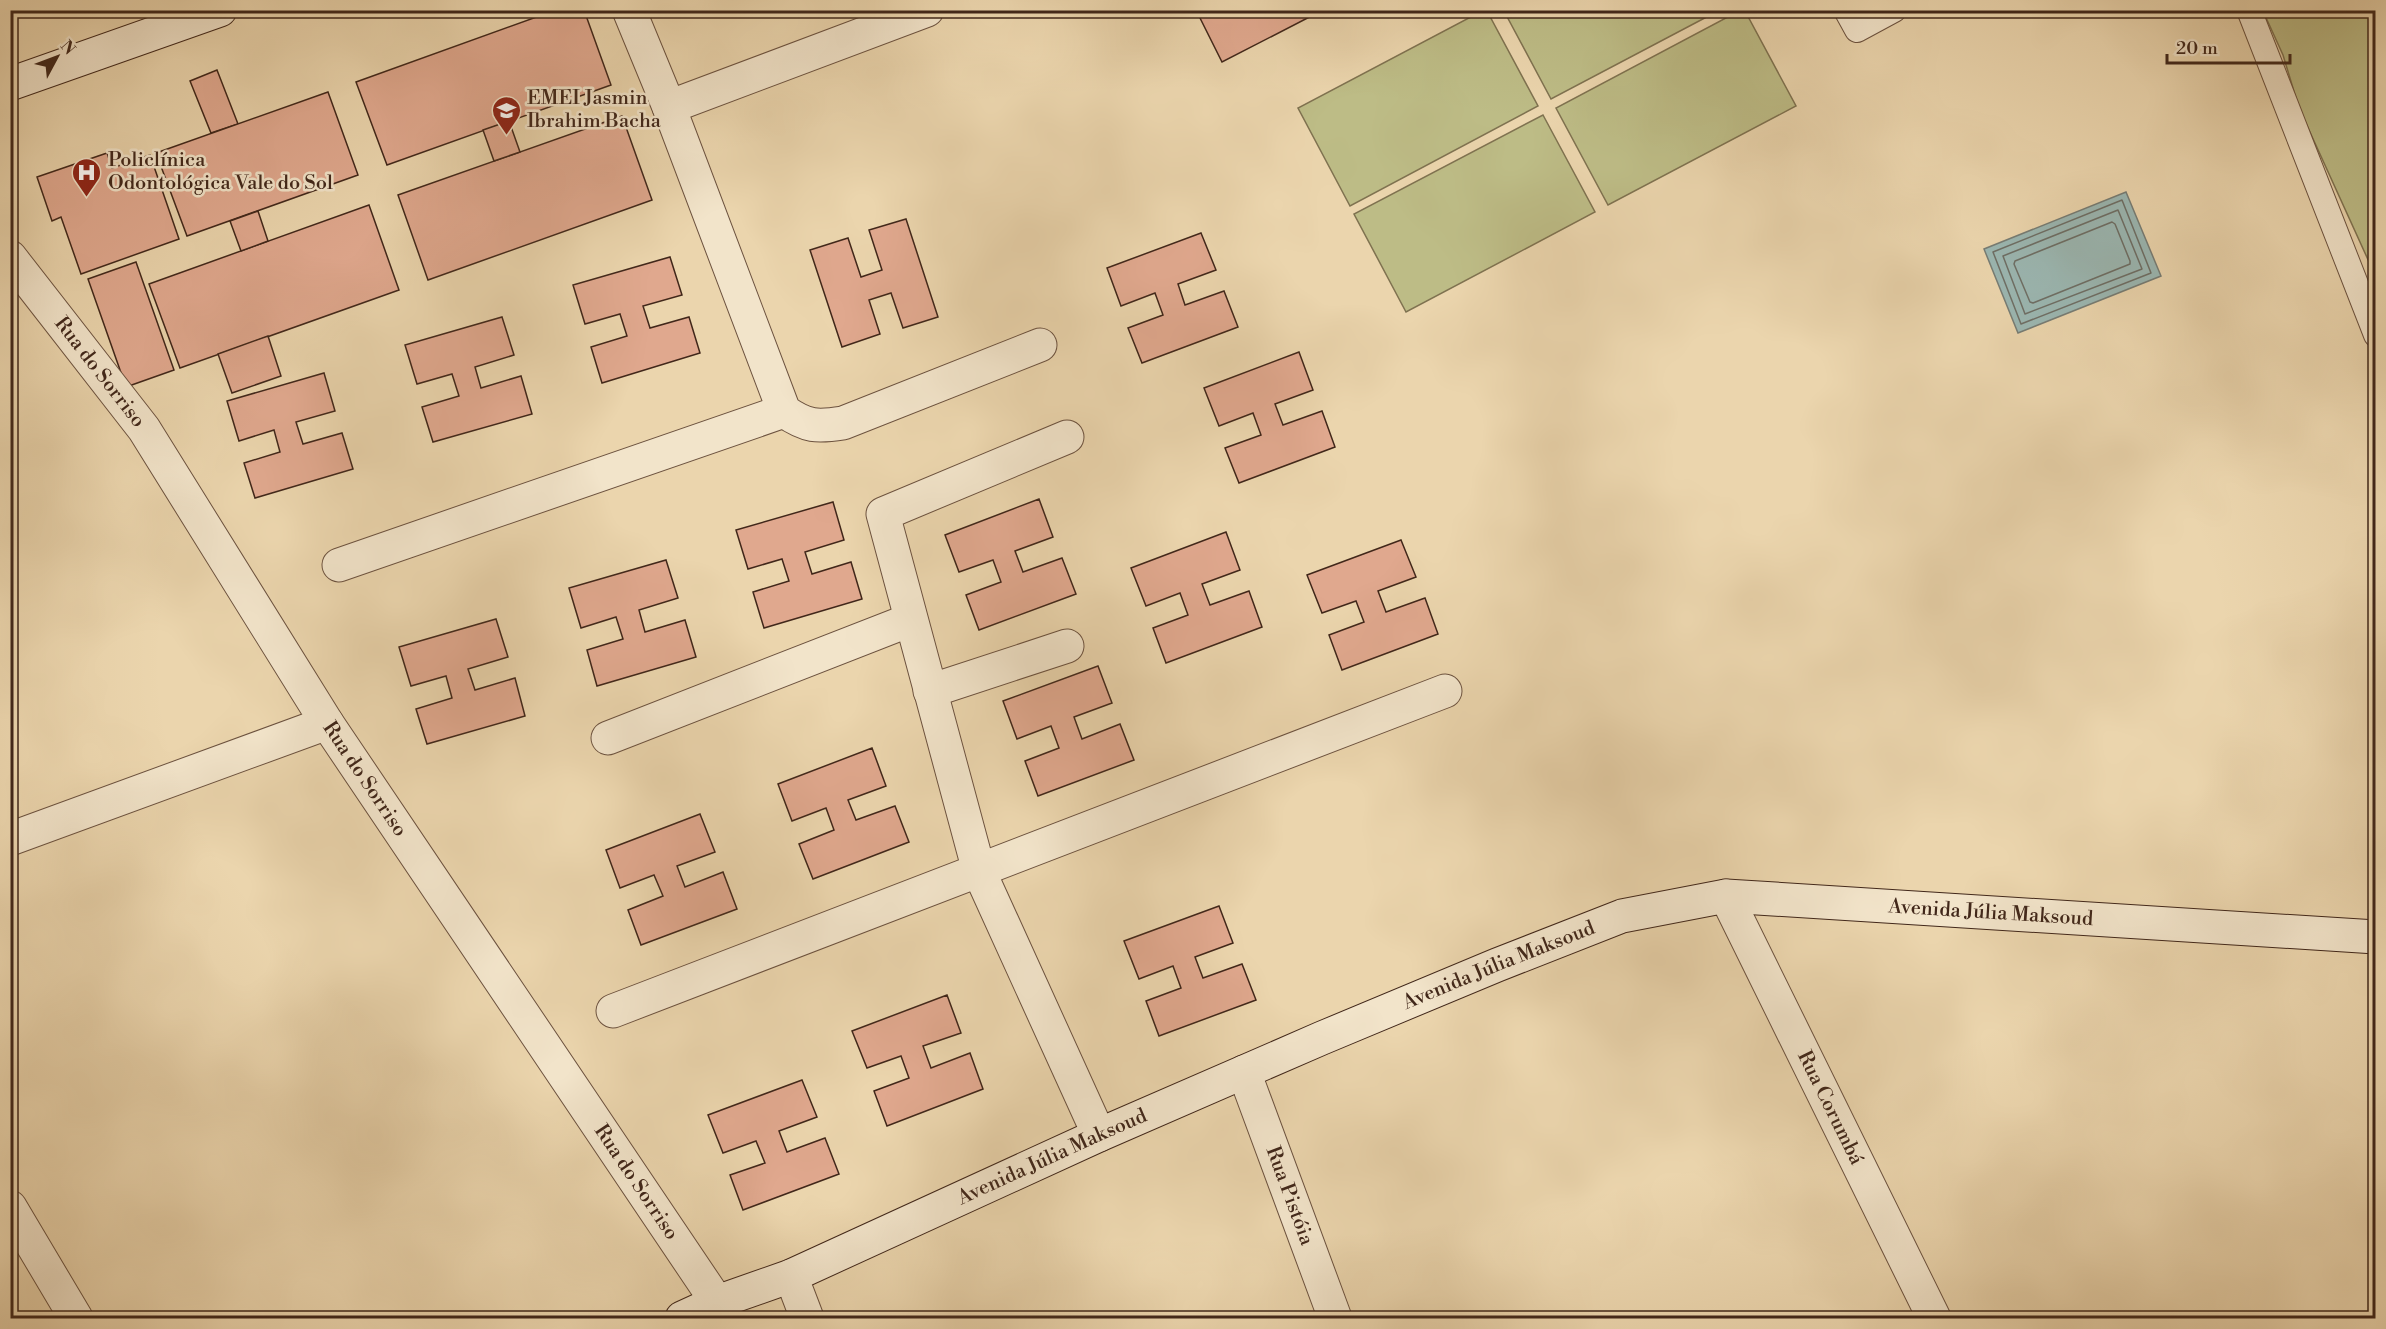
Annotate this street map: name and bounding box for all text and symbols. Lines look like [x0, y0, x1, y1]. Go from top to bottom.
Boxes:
north arrow [27, 27, 87, 87]
scale bar [2167, 27, 2290, 65]
text: N [56, 36, 79, 59]
text: 20 m [2176, 37, 2218, 60]
place label: EMEI Jasmin Ibrahim Bacha [527, 86, 662, 134]
school or university icon: EMEI Jasmin Ibrahim Bacha [490, 94, 522, 136]
place label: Policlínica Odontológica Vale do Sol [108, 148, 333, 196]
hospital icon: Policlínica Odontológica Vale do Sol [71, 156, 103, 198]
street label: Rua do Sorriso [49, 312, 151, 433]
street label: Rua do Sorriso [317, 717, 413, 842]
street label: Avenida Júlia Maksoud [1887, 894, 2095, 932]
street label: Avenida Júlia Maksoud [1398, 915, 1599, 1016]
street label: Rua Corumbá [1792, 1046, 1869, 1170]
street label: Avenida Júlia Maksoud [953, 1103, 1151, 1211]
street label: Rua do Sorriso [589, 1120, 684, 1245]
street label: Rua Pistóia [1260, 1143, 1320, 1250]

